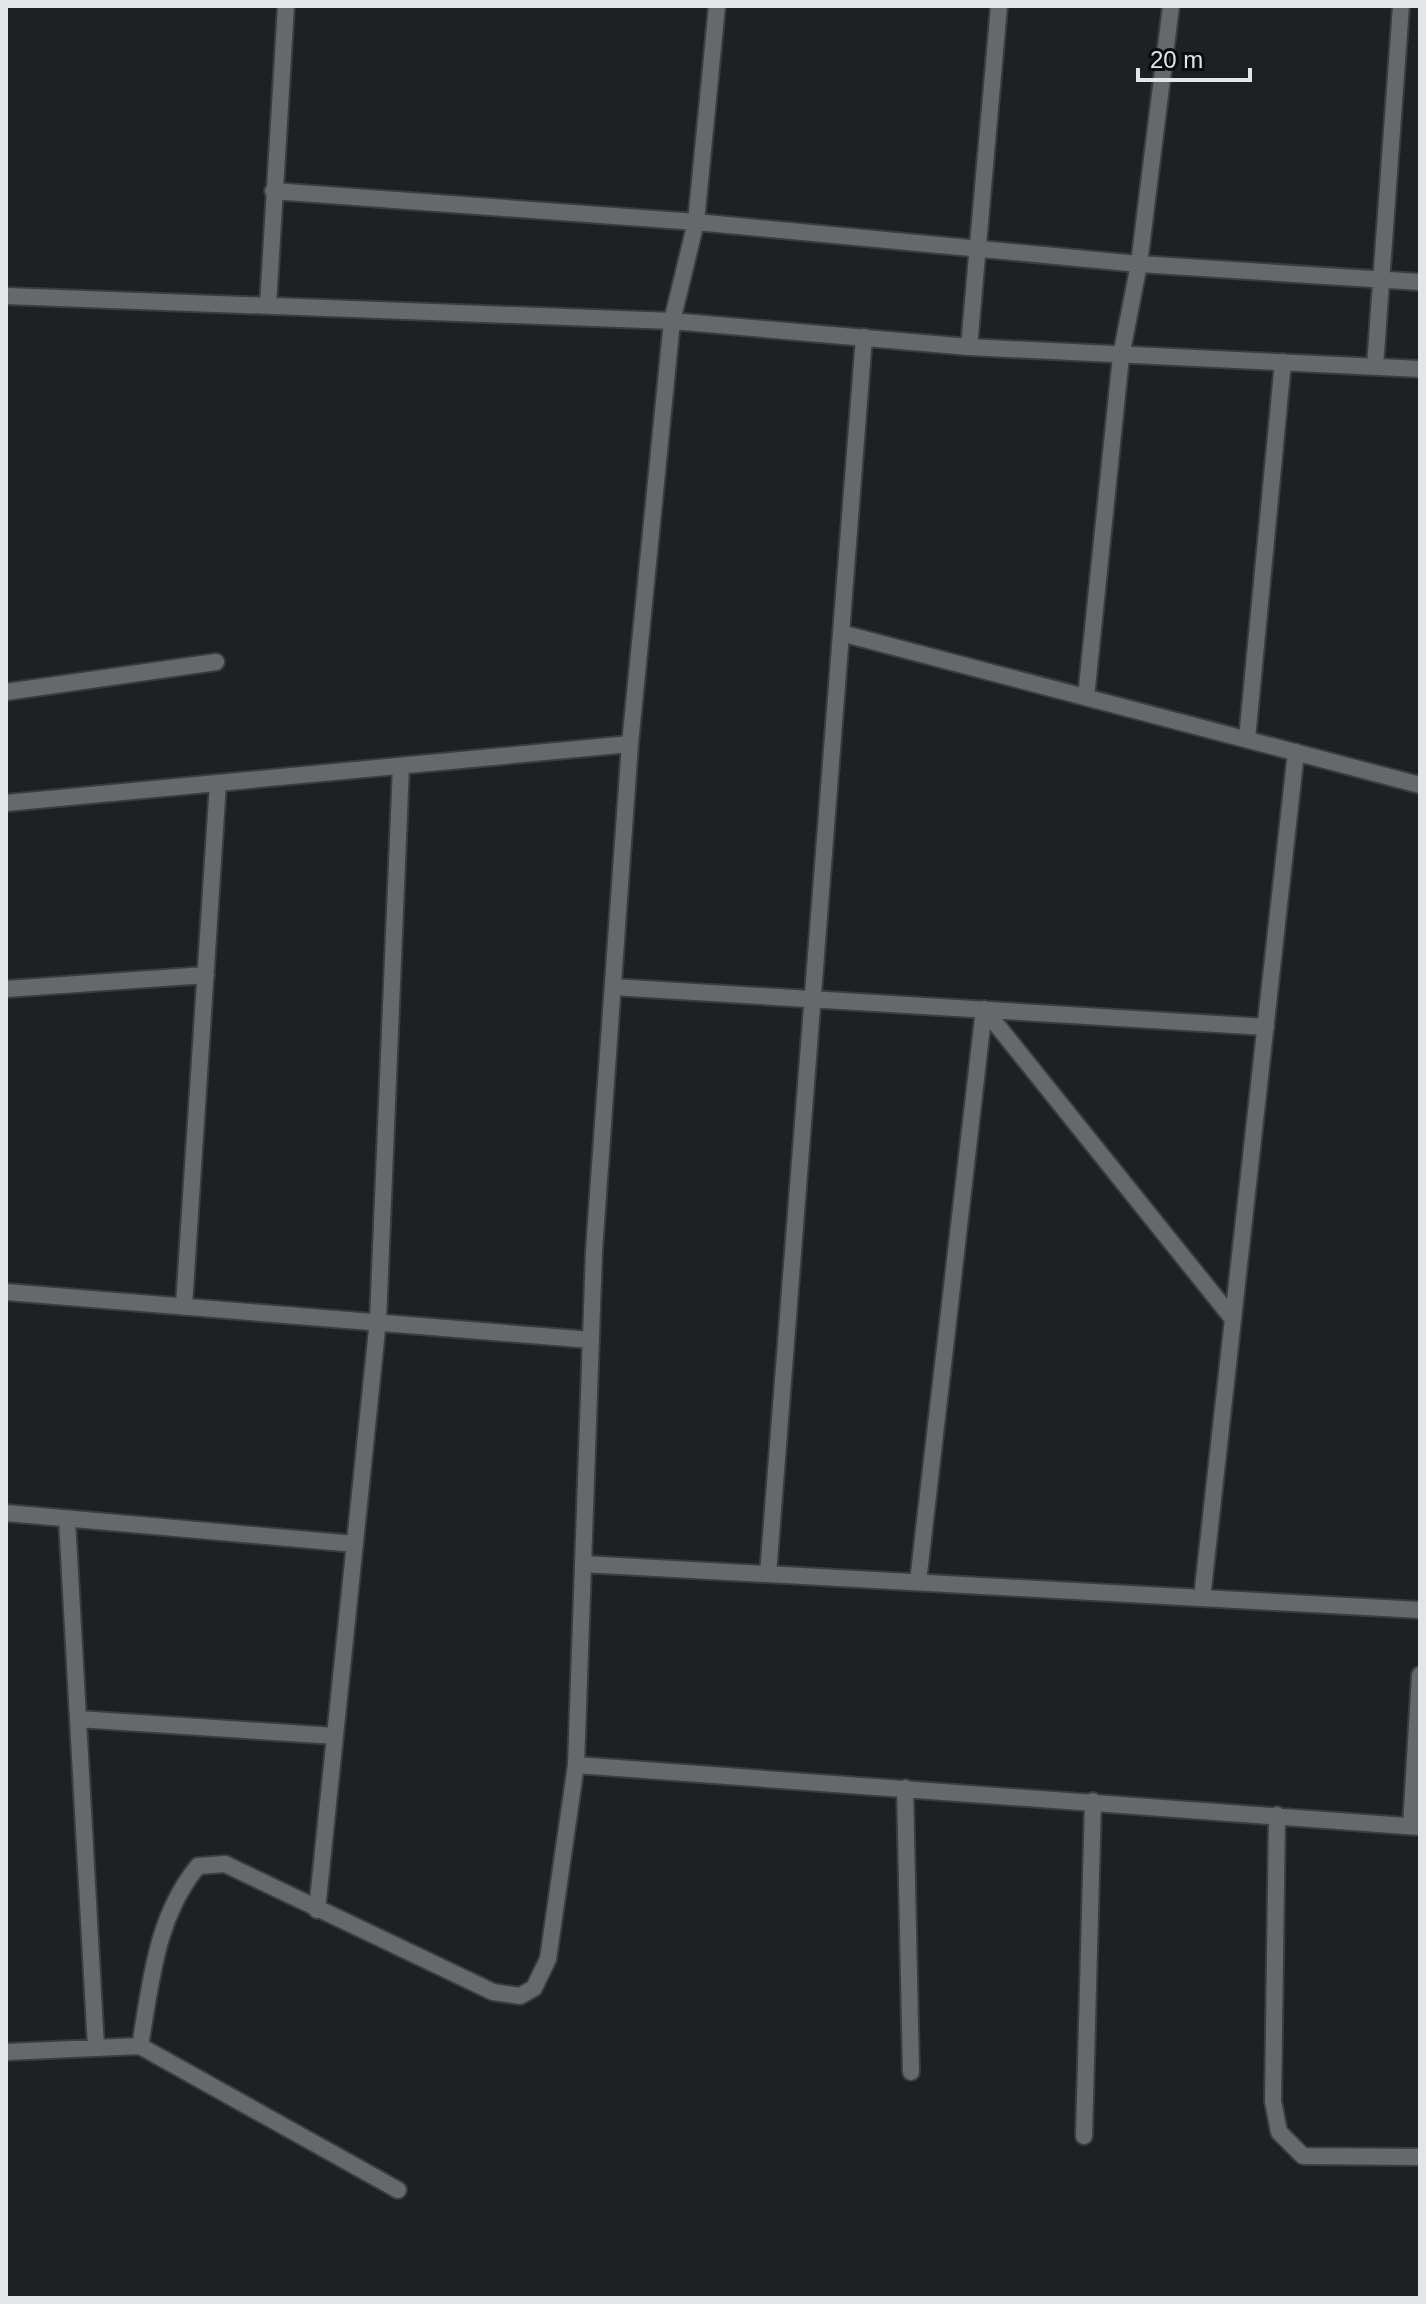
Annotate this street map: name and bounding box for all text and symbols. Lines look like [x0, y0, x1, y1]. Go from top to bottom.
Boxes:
scale bar [1138, 32, 1250, 82]
text: 20 m [1150, 46, 1203, 73]

